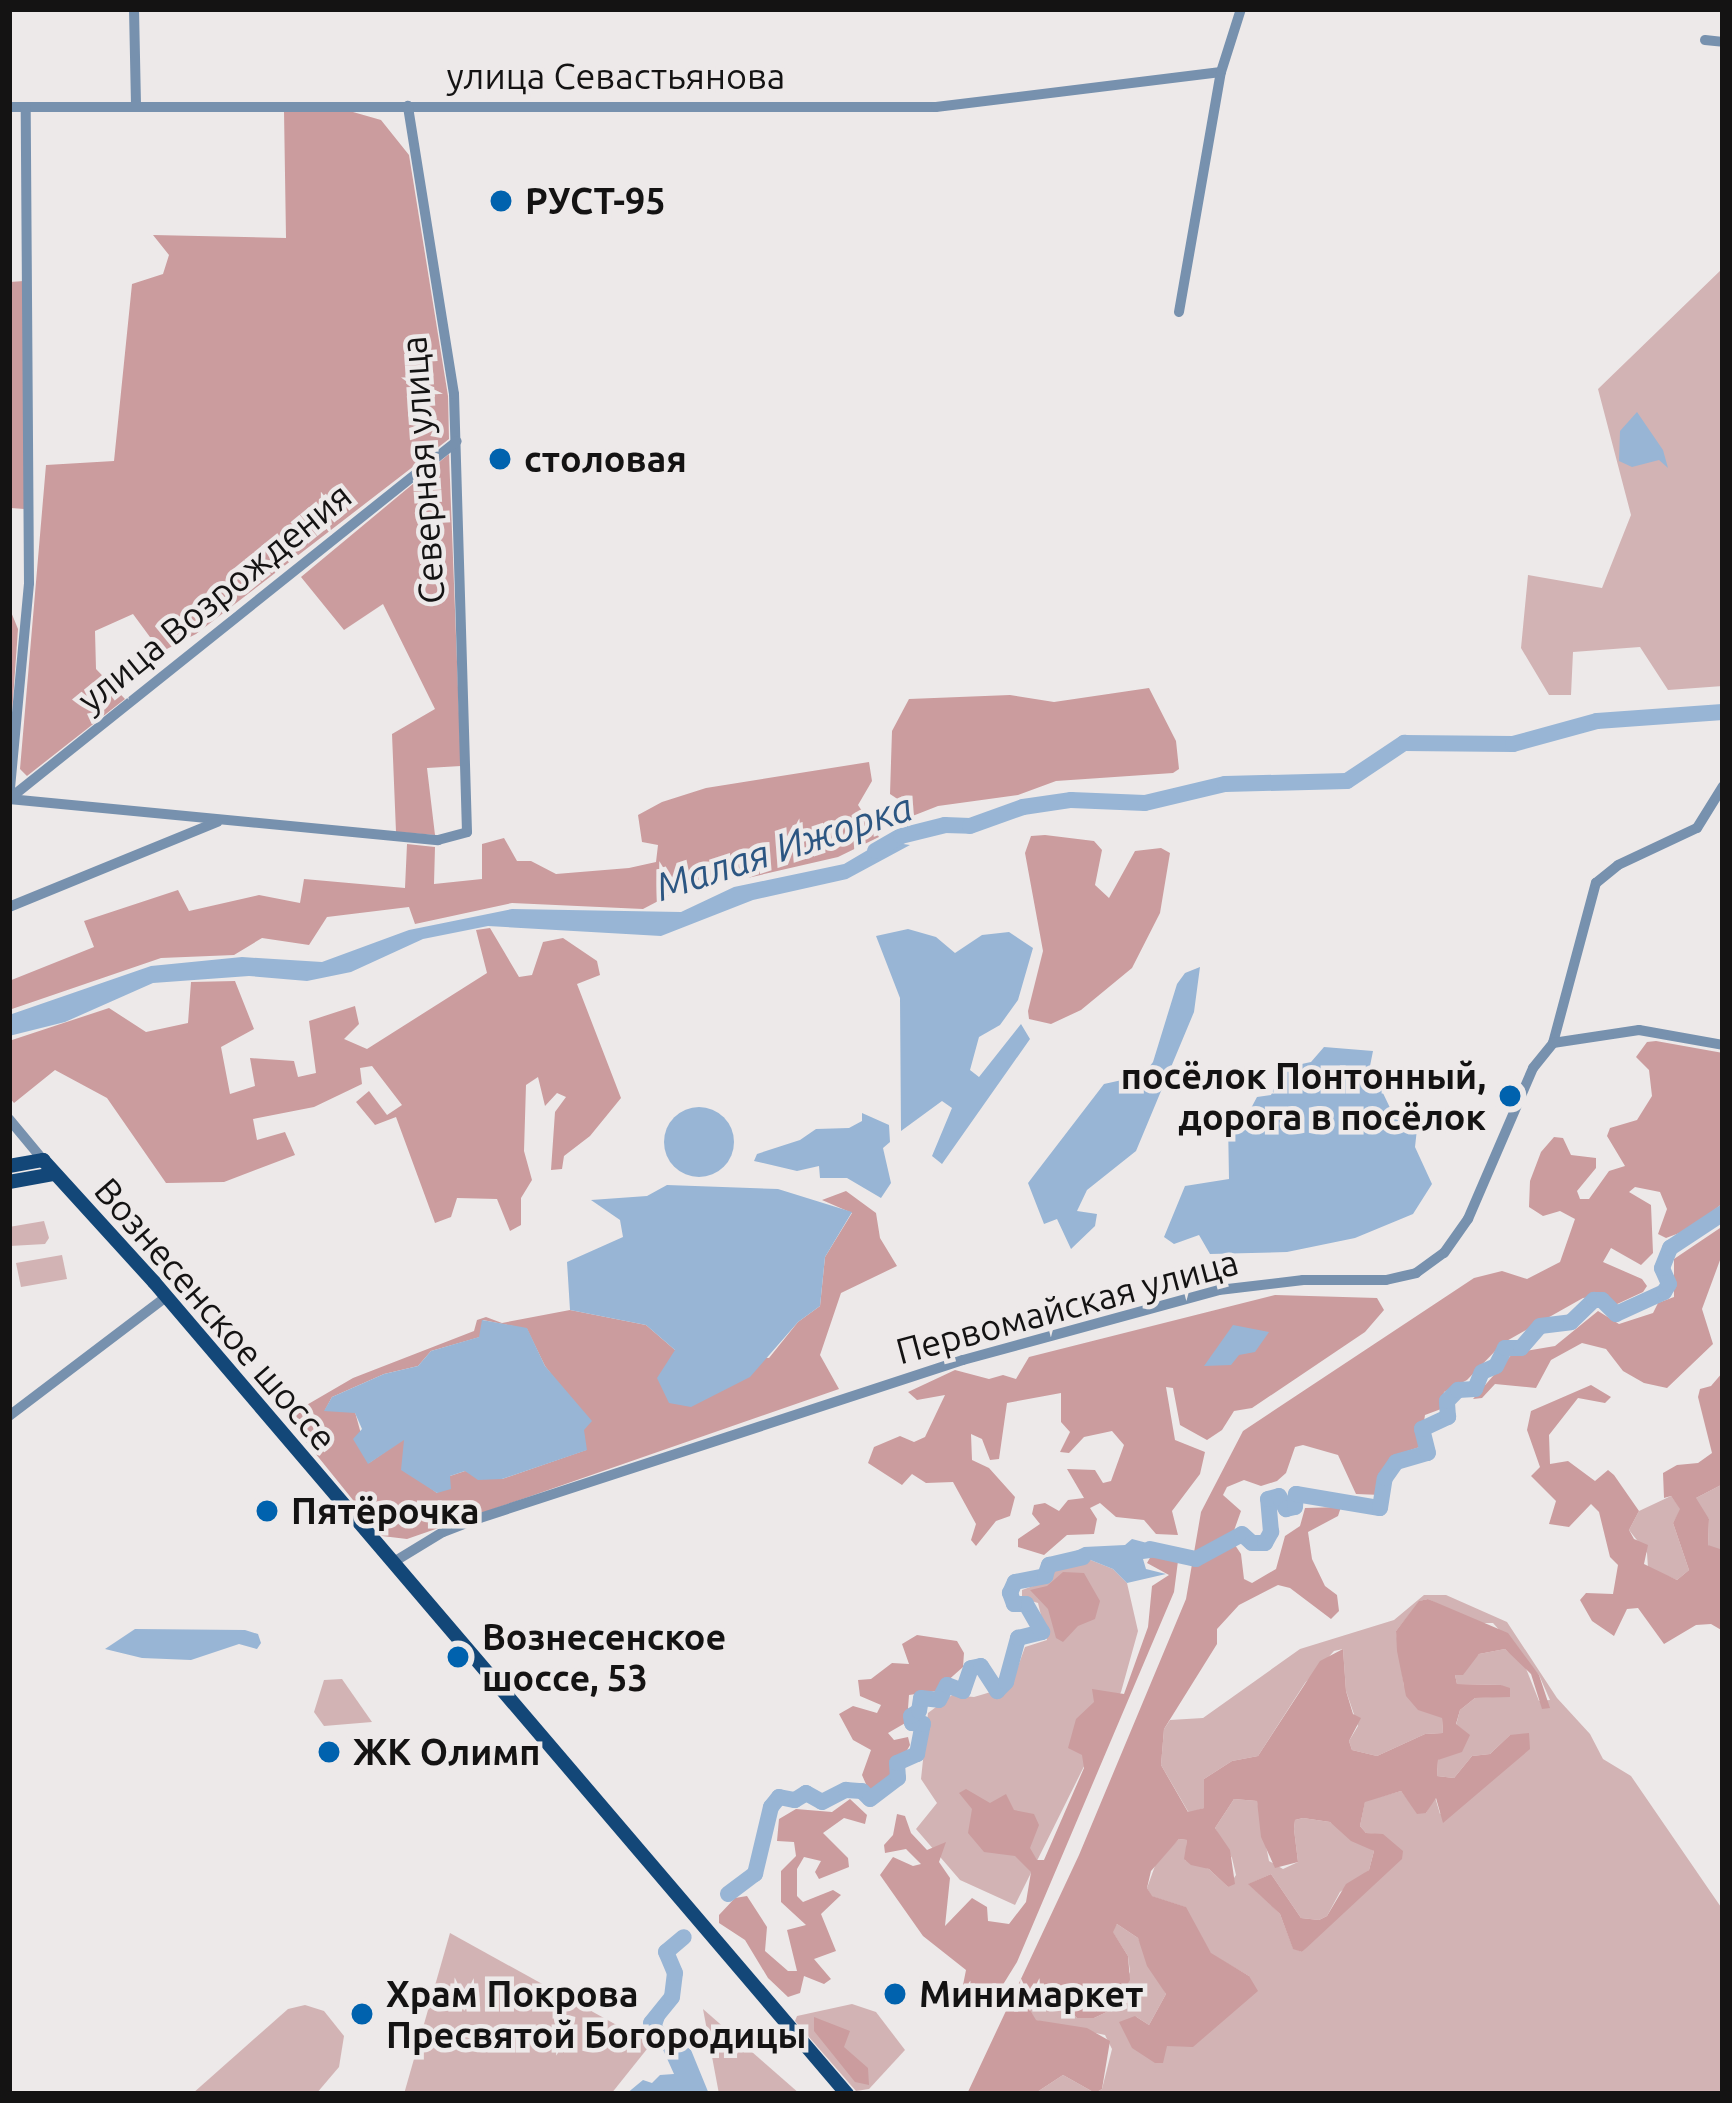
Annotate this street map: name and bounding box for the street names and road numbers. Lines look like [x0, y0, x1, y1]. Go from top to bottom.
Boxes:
street label: улица Севастьянова [447, 54, 785, 98]
street label: Северная улица [391, 335, 453, 605]
street label: улица Возрождения [68, 473, 360, 721]
street label: Вознесенское шоссе [86, 1169, 346, 1459]
street label: Первомайская улица [891, 1240, 1243, 1372]

